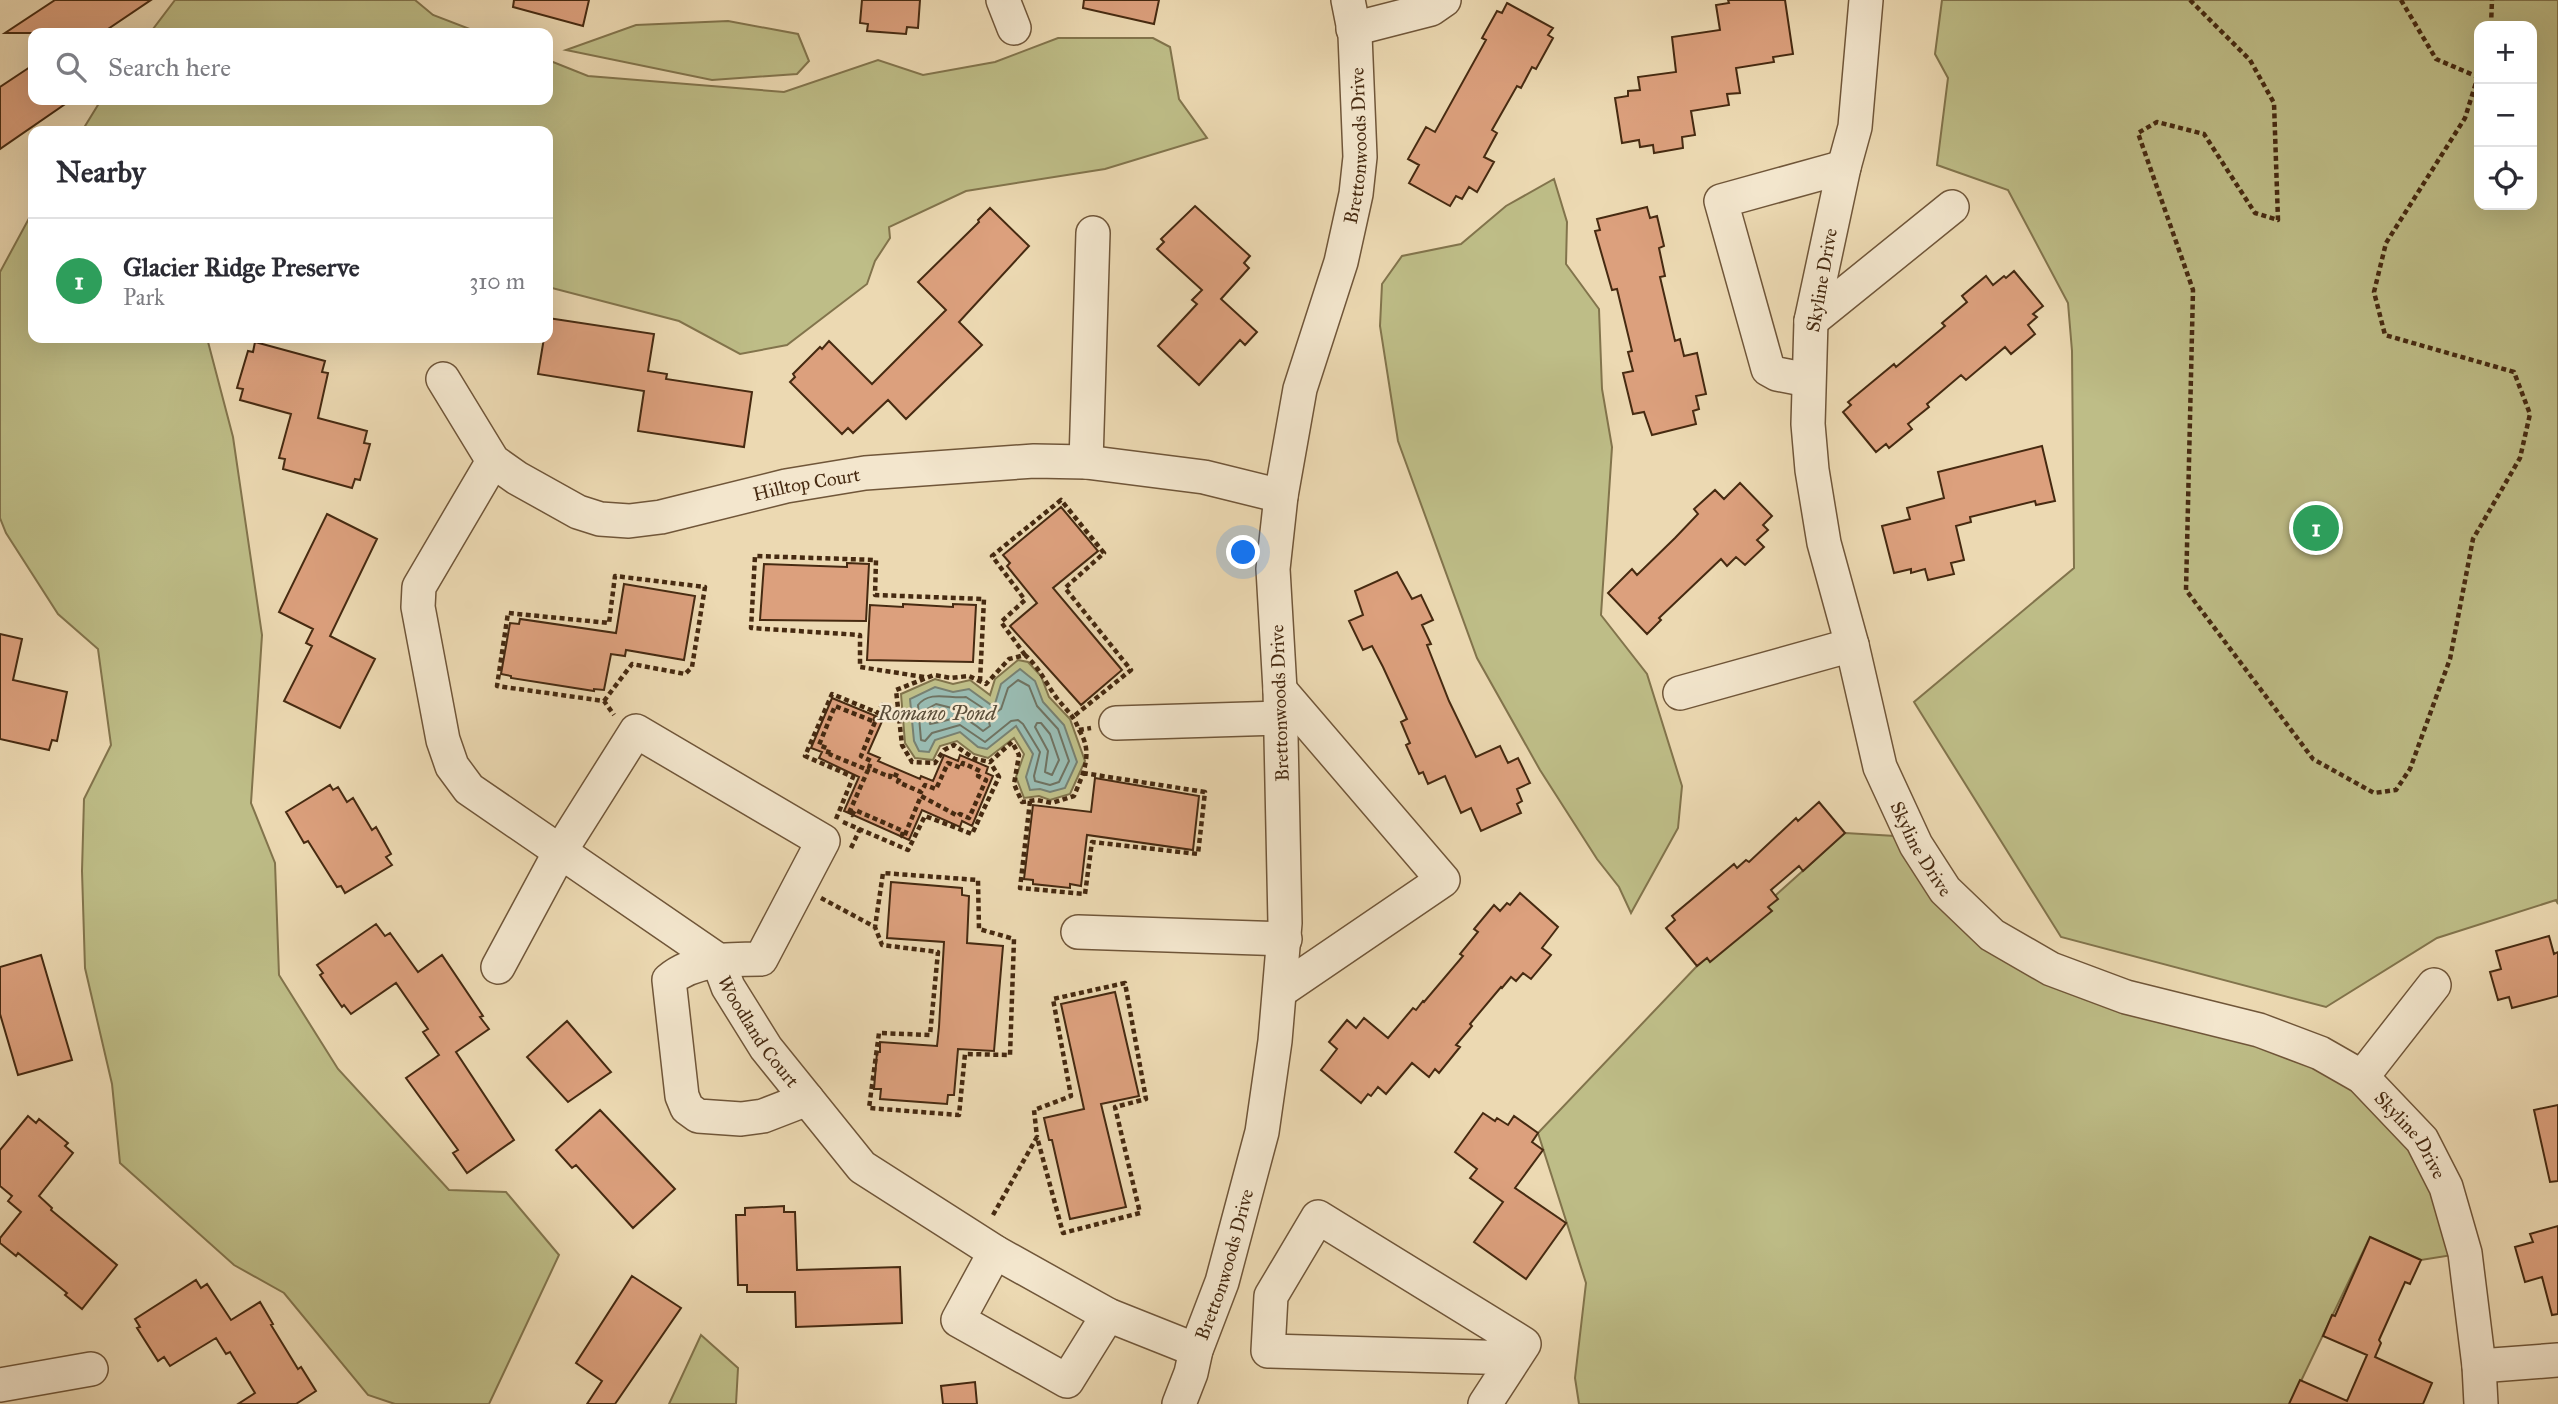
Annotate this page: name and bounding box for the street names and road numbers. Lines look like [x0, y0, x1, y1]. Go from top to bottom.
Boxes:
street label: Brettonwoods Drive [1339, 67, 1373, 226]
street label: Skyline Drive [1801, 226, 1842, 334]
street label: Hilltop Court [751, 463, 862, 506]
street label: Brettonwoods Drive [1265, 624, 1294, 782]
street label: Skyline Drive [1885, 798, 1956, 902]
street label: Woodland Court [713, 972, 804, 1092]
street label: Skyline Drive [2370, 1086, 2451, 1183]
street label: Brettonwoods Drive [1190, 1186, 1258, 1343]

